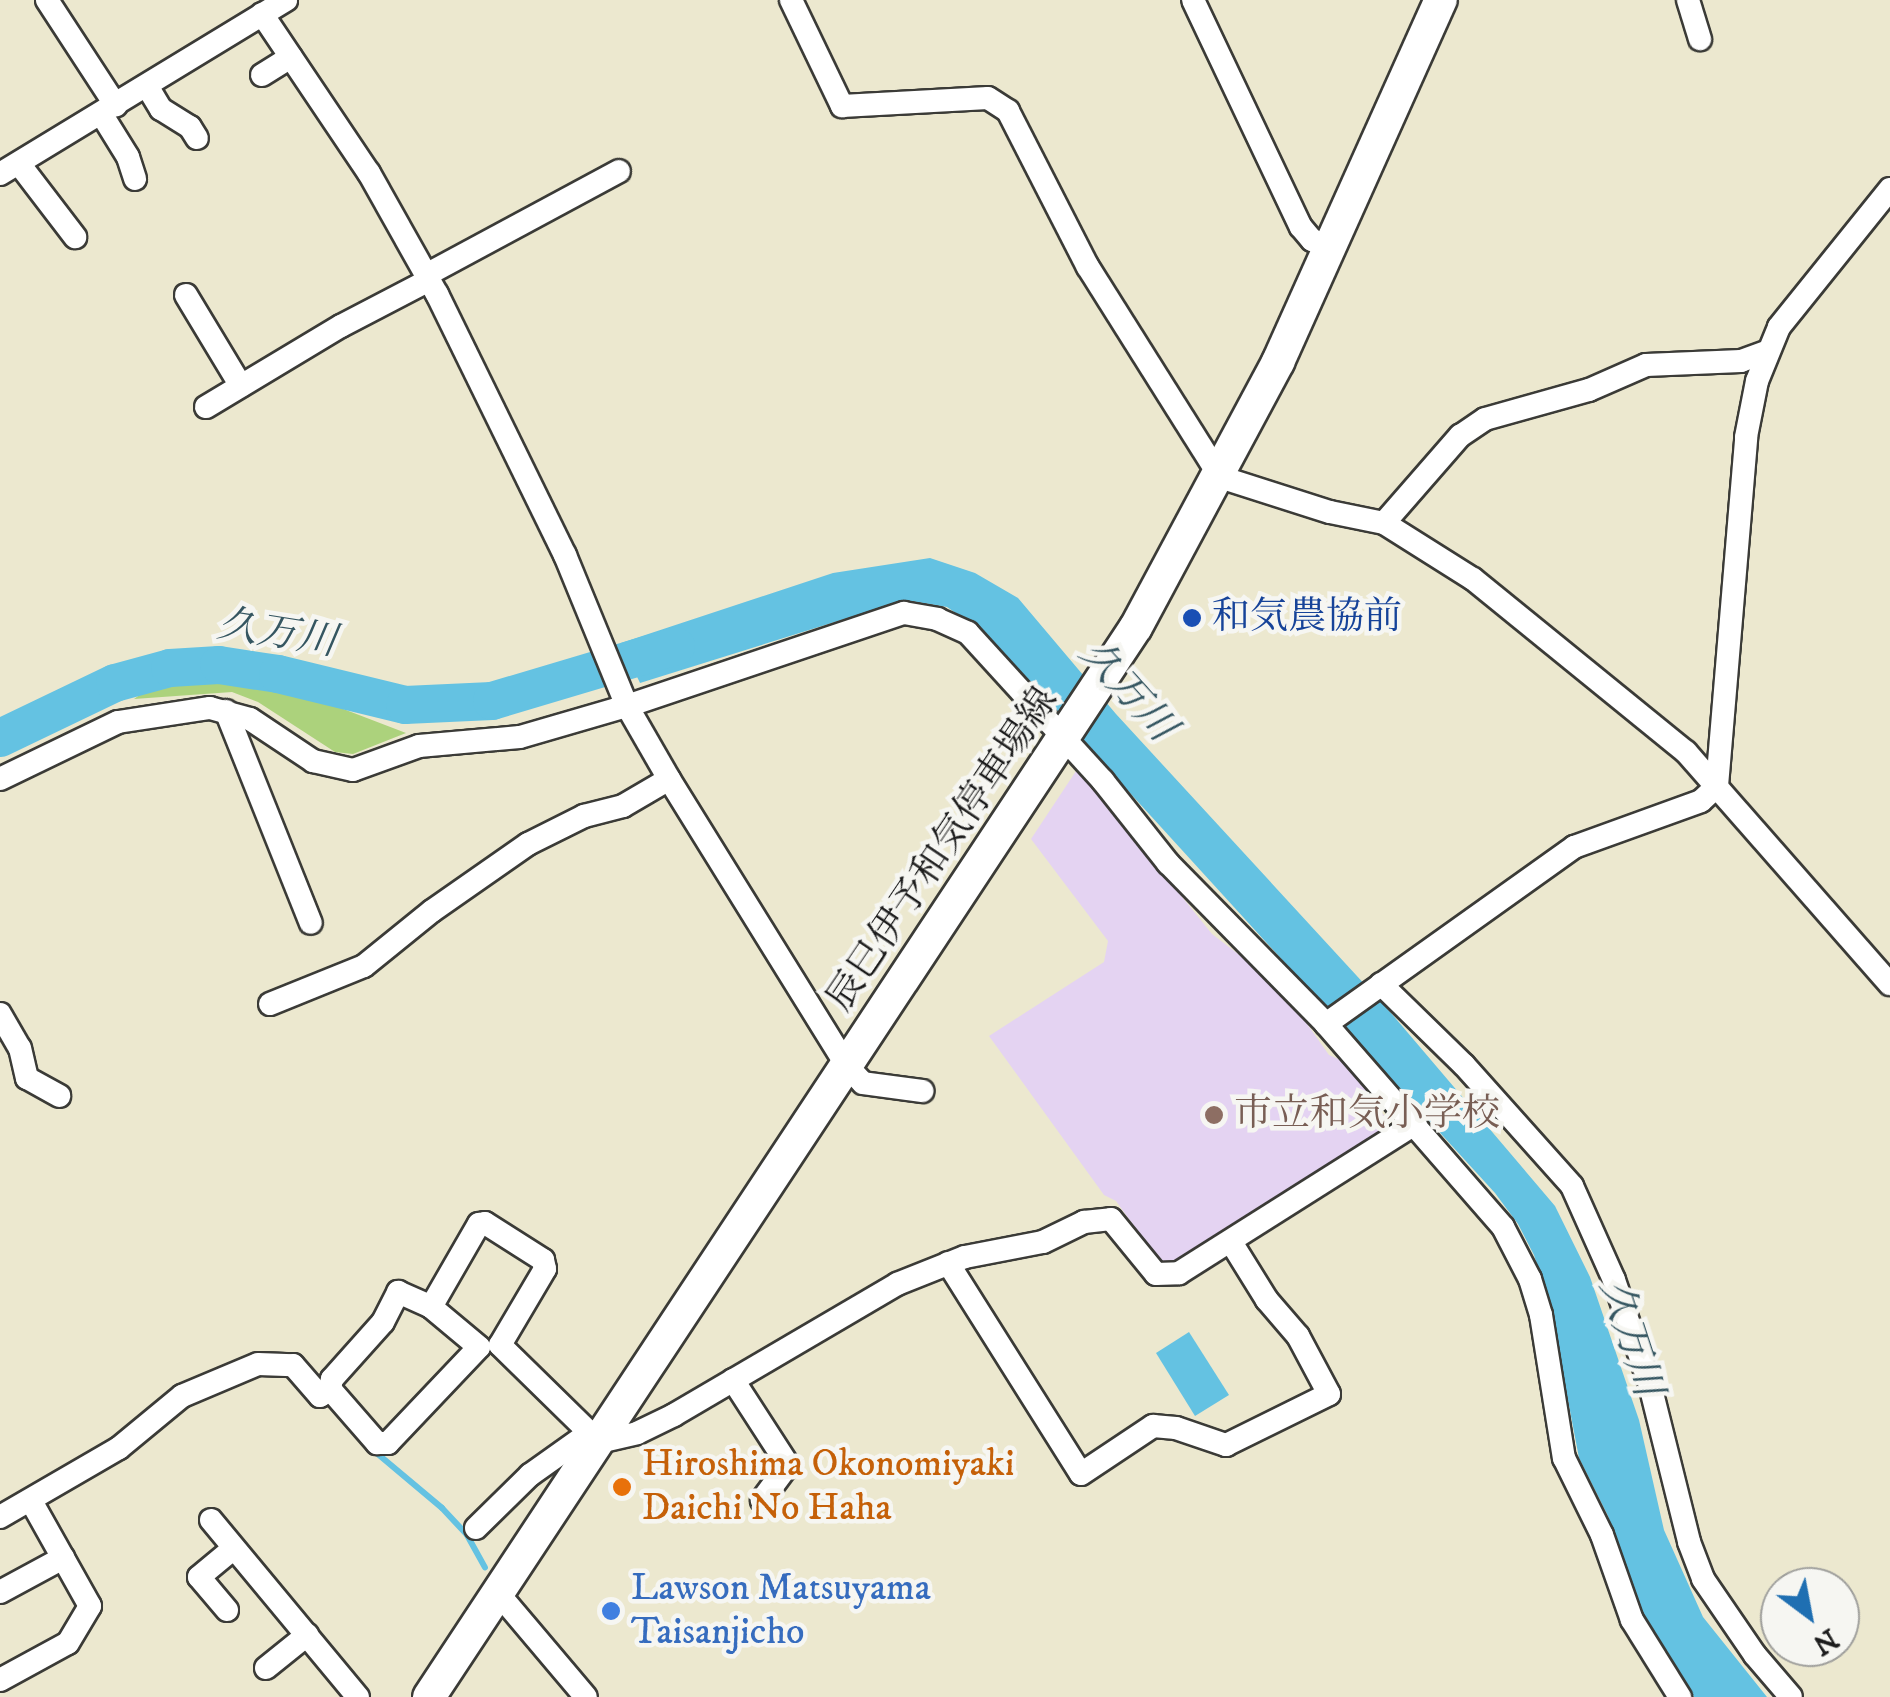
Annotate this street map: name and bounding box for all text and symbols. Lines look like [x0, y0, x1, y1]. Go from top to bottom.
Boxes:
place label: 和気農協前 [1212, 595, 1402, 641]
water label: 久万川 [214, 601, 340, 667]
marker: 和気農協前 [1181, 607, 1203, 629]
water label: 久万川 [1069, 630, 1185, 752]
street label: 辰巳伊予和気停車場線 [818, 680, 1068, 1020]
place label: 市立和気小学校 [1234, 1092, 1500, 1138]
marker: 市立和気小学校 [1203, 1104, 1225, 1126]
water label: 久万川 [1589, 1274, 1671, 1402]
place label: Hiroshima Okonomiyaki Daichi No Haha [642, 1442, 1015, 1532]
marker: Hiroshima Okonomiyaki Daichi No Haha [611, 1476, 633, 1498]
place label: Lawson Matsuyama Taisanjicho [631, 1566, 931, 1656]
north arrow [1760, 1567, 1860, 1667]
marker: Lawson Matsuyama Taisanjicho [600, 1600, 622, 1622]
text: N [1806, 1620, 1844, 1662]

